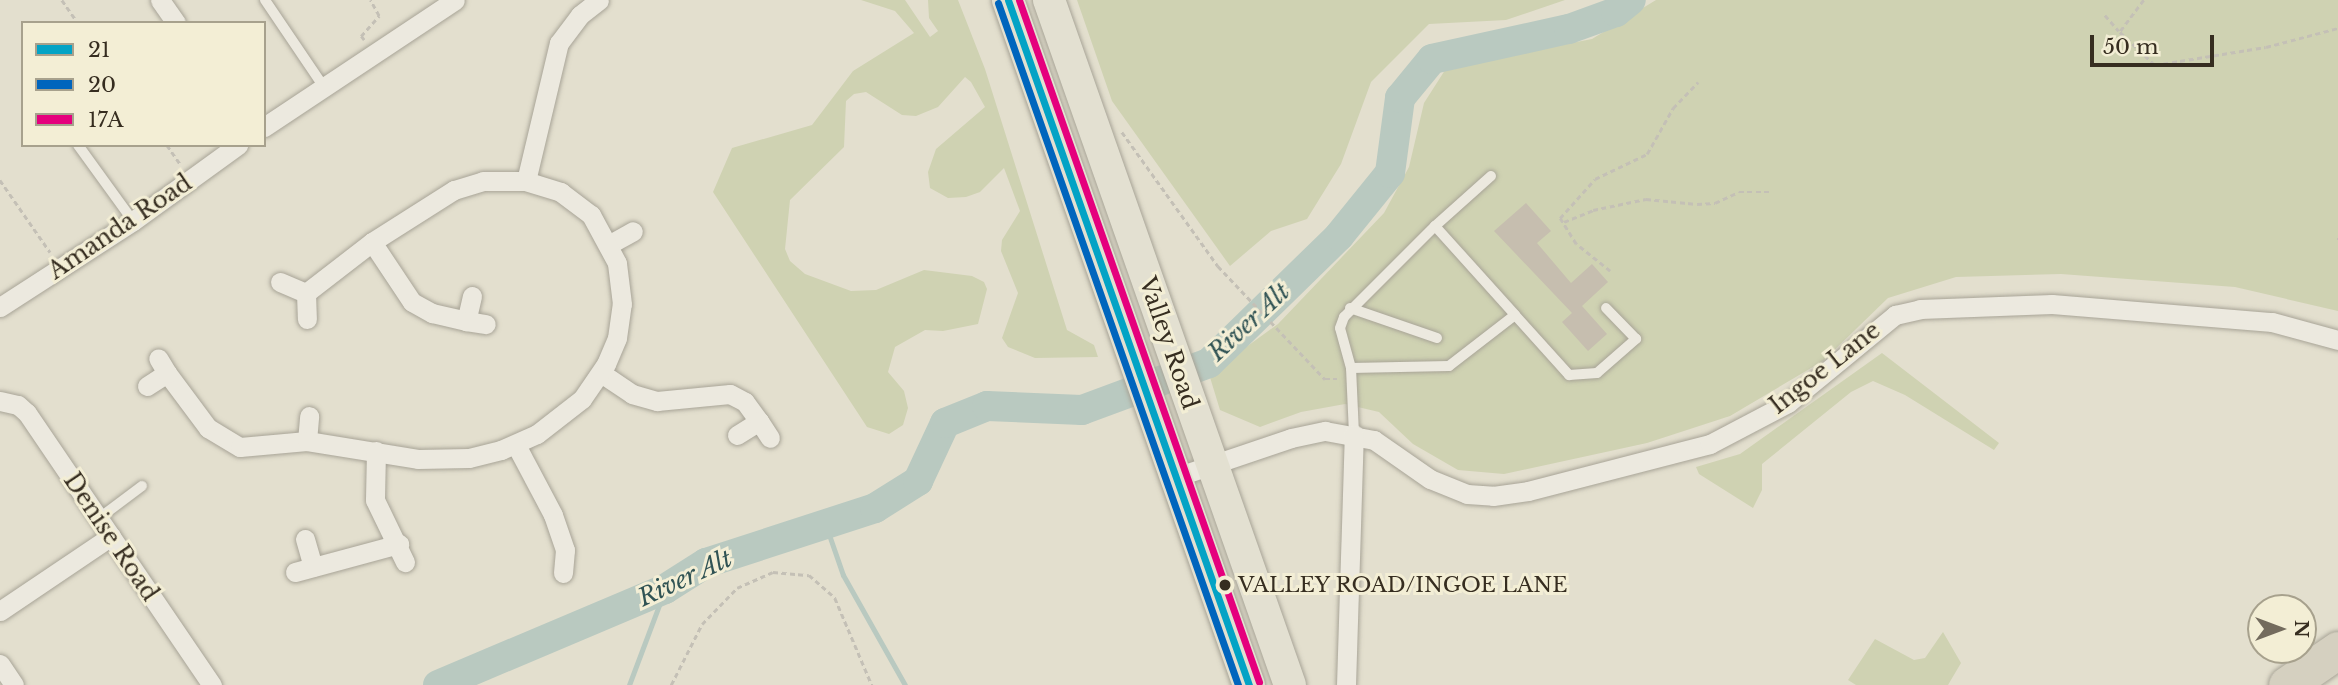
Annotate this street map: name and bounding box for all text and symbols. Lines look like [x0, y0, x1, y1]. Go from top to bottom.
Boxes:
legend [21, 21, 266, 147]
scale bar [2093, 21, 2217, 65]
text: 50 m [2103, 34, 2158, 60]
text: 21 [88, 37, 110, 63]
text: 20 [88, 72, 116, 98]
text: 17A [88, 107, 123, 133]
street label: Amanda Road [43, 169, 197, 285]
street label: Valley Road [1133, 273, 1205, 413]
water label: River Alt [1202, 277, 1296, 367]
street label: Ingoe Lane [1764, 316, 1886, 420]
street label: Denise Road [58, 468, 164, 606]
water label: River Alt [633, 543, 737, 613]
place label: VALLEY ROAD/INGOE LANE [1238, 572, 1568, 598]
marker: VALLEY ROAD/INGOE LANE [1218, 578, 1232, 592]
north arrow [2247, 594, 2317, 664]
text: N [2290, 620, 2313, 638]

